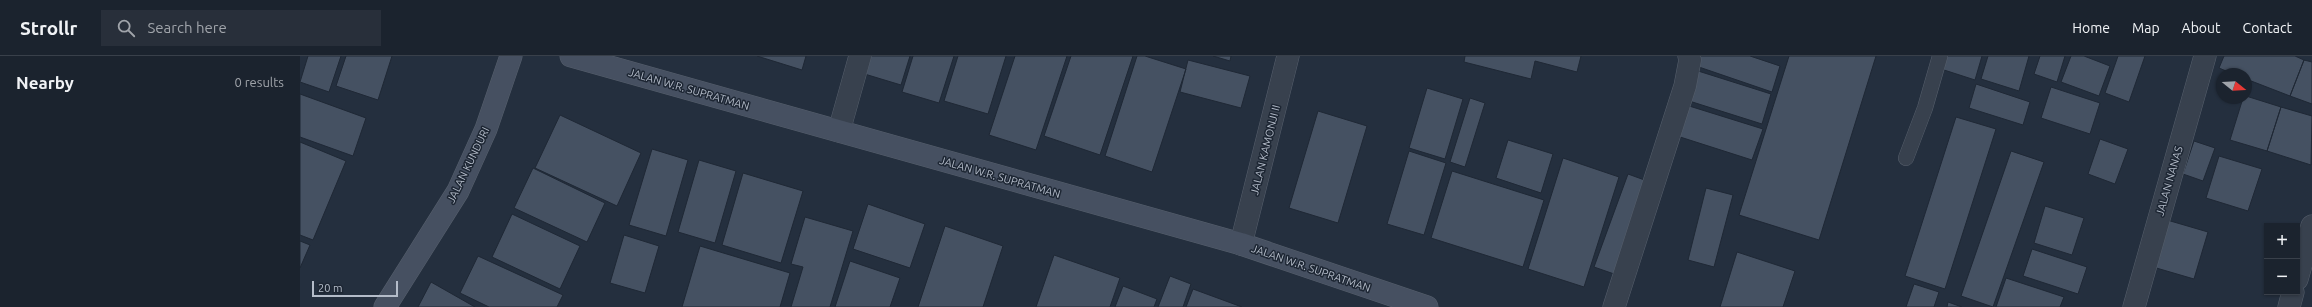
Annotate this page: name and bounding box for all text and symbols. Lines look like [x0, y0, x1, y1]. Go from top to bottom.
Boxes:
search box [101, 10, 381, 46]
text: Strollr [20, 17, 77, 39]
icon: search [115, 17, 137, 39]
text: Search here [147, 19, 227, 36]
text: Home [2072, 20, 2110, 36]
text: Map [2132, 20, 2160, 36]
text: About [2182, 20, 2221, 36]
text: Contact [2243, 20, 2292, 36]
street label: JALAN W.R. SUPRATMAN [627, 66, 751, 112]
north arrow [2216, 68, 2252, 104]
text: Nearby [16, 73, 74, 92]
text: 0 results [234, 75, 284, 89]
street label: JALAN KAMONJI II [1248, 104, 1282, 196]
street label: JALAN KUNDURI [444, 125, 492, 205]
street label: JALAN NANAS [2153, 145, 2185, 217]
street label: JALAN W.R. SUPRATMAN [938, 154, 1062, 200]
map controls [2264, 223, 2300, 295]
button: + [2264, 223, 2300, 259]
street label: JALAN W.R. SUPRATMAN [1250, 242, 1372, 294]
button: − [2264, 259, 2300, 295]
scale bar [312, 279, 398, 298]
text: 20 m [318, 282, 342, 294]

